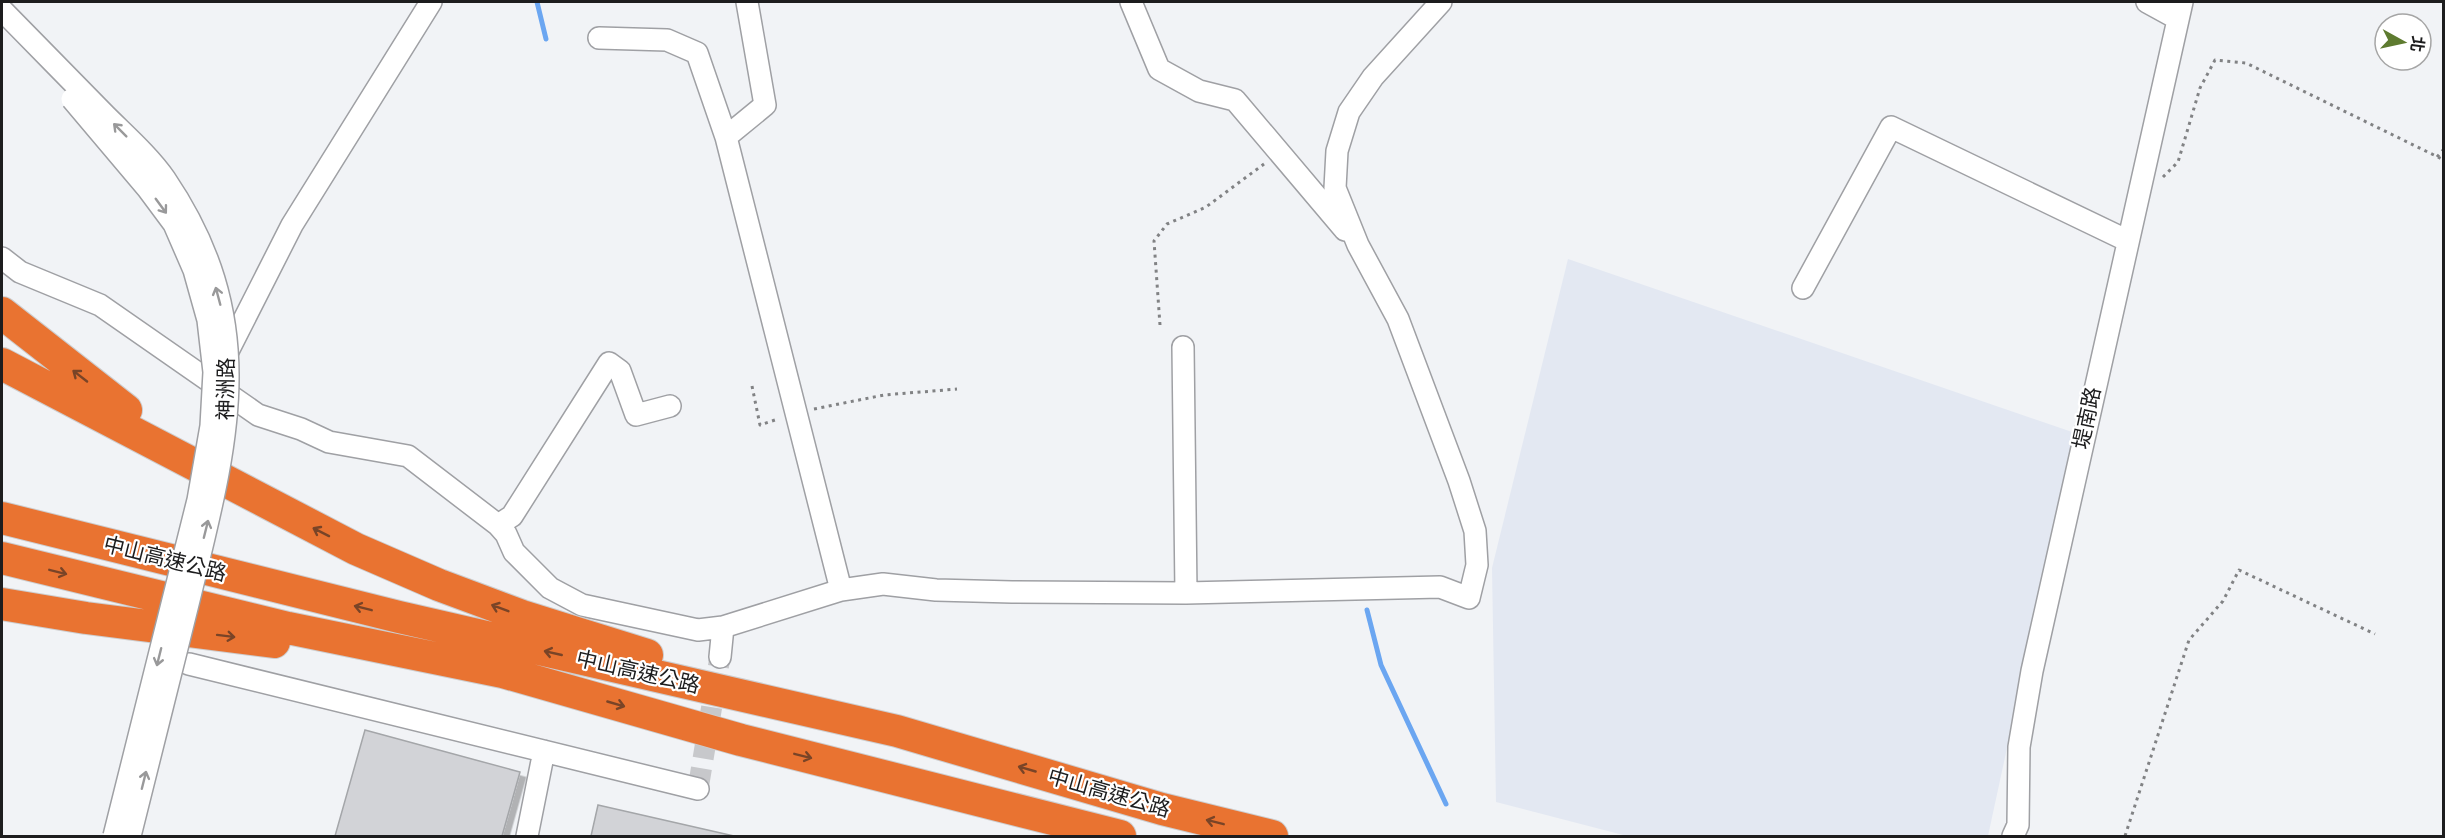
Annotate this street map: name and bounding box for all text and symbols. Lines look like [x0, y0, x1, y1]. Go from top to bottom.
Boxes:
north arrow [2373, 12, 2433, 72]
text: 北 [2407, 35, 2428, 53]
one-way arrow [113, 123, 127, 138]
one-way arrow [155, 197, 167, 213]
one-way arrow [212, 286, 223, 305]
street label: 神洲路 [212, 357, 239, 421]
one-way arrow [72, 369, 88, 382]
street label: 堤南路 [2068, 384, 2105, 451]
one-way arrow [201, 520, 213, 539]
one-way arrow [312, 525, 330, 537]
street label: 中山高速公路 [101, 531, 229, 586]
one-way arrow [49, 566, 68, 578]
one-way arrow [354, 602, 373, 614]
one-way arrow [491, 602, 510, 613]
one-way arrow [215, 631, 235, 642]
street label: 中山高速公路 [574, 645, 702, 698]
one-way arrow [544, 646, 563, 658]
one-way arrow [152, 647, 164, 666]
one-way arrow [606, 699, 625, 711]
one-way arrow [794, 751, 813, 763]
one-way arrow [1018, 763, 1037, 774]
street label: 中山高速公路 [1045, 763, 1173, 822]
one-way arrow [139, 771, 151, 790]
one-way arrow [1206, 816, 1225, 828]

